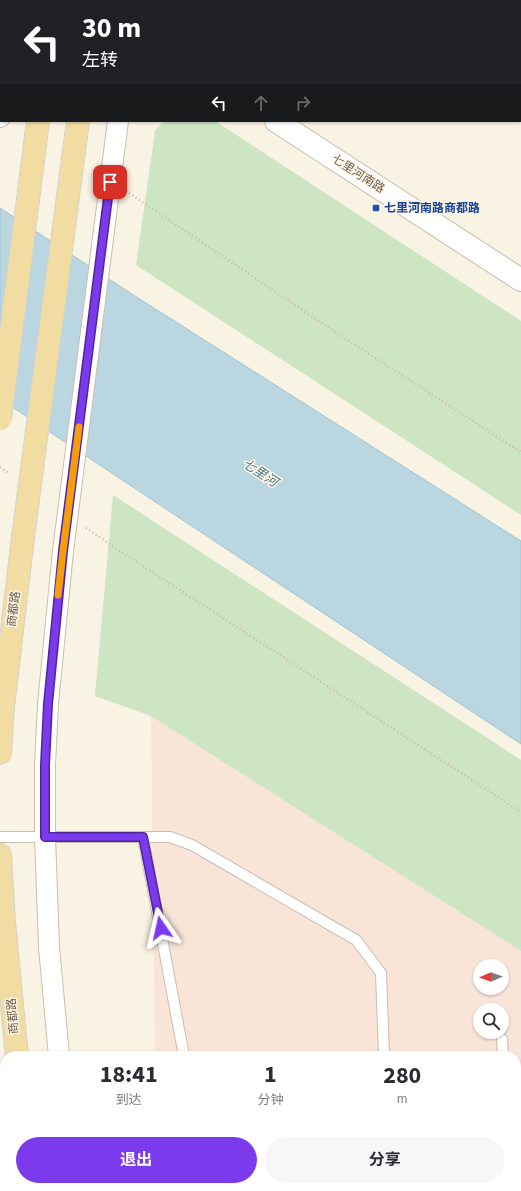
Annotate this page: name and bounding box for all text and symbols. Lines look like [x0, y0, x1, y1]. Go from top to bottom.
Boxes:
text: 30 m [82, 8, 141, 48]
icon: left [16, 16, 68, 68]
text: 左转 [82, 48, 118, 73]
icon: left [208, 92, 230, 114]
icon: ahead [250, 92, 272, 114]
icon: right [292, 92, 314, 114]
street label: 七里河南路 [328, 151, 388, 197]
pin [93, 165, 127, 199]
icon: arrive [99, 171, 121, 193]
place label: 七里河南路商都路 [384, 200, 480, 217]
marker: 七里河南路商都路 [371, 203, 381, 213]
water label: 七里河 [239, 455, 284, 493]
street label: 商都路 [3, 590, 25, 628]
position arrow [140, 907, 182, 949]
north arrow [473, 959, 509, 995]
map controls [473, 959, 509, 1039]
street label: 商都路 [3, 997, 23, 1035]
button: search [473, 1003, 509, 1039]
text: 18:41 [100, 1057, 158, 1092]
text: 1 [264, 1057, 277, 1092]
text: 280 [383, 1058, 421, 1093]
text: m [397, 1090, 408, 1108]
text: 到达 [116, 1091, 142, 1109]
text: 分钟 [257, 1091, 283, 1109]
button: 退出 [16, 1137, 257, 1183]
button: 分享 [265, 1137, 505, 1183]

